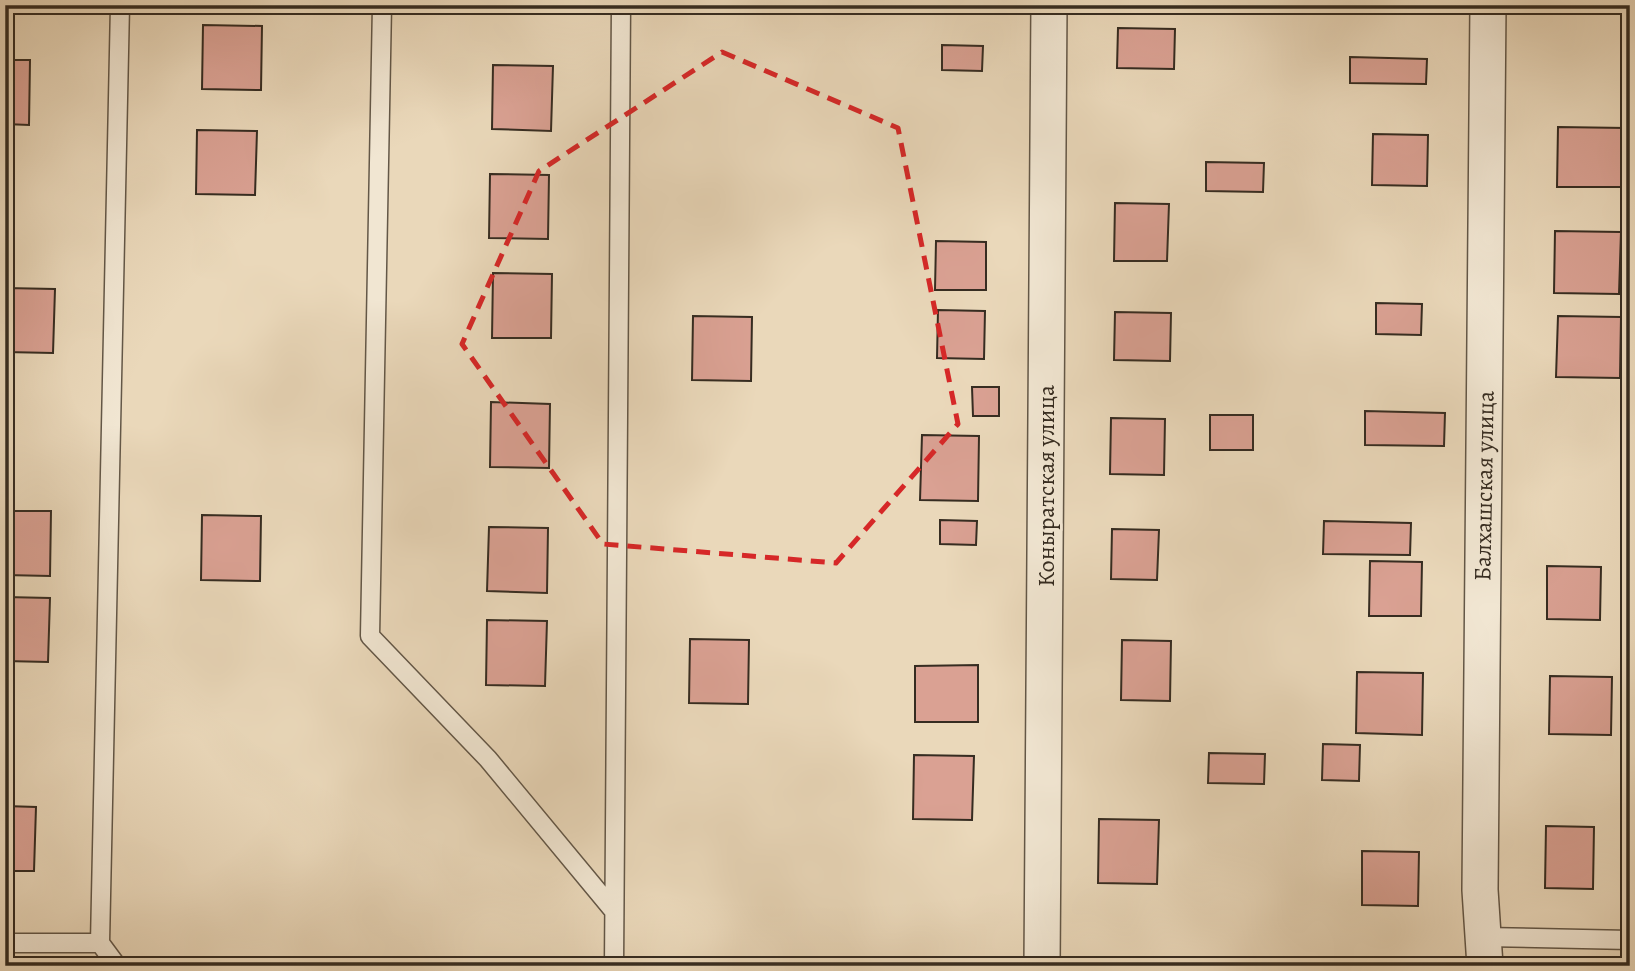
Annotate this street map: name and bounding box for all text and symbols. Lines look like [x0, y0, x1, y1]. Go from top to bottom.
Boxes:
street label: Коныратская улица [1030, 385, 1062, 587]
street label: Балхашская улица [1466, 391, 1502, 581]

